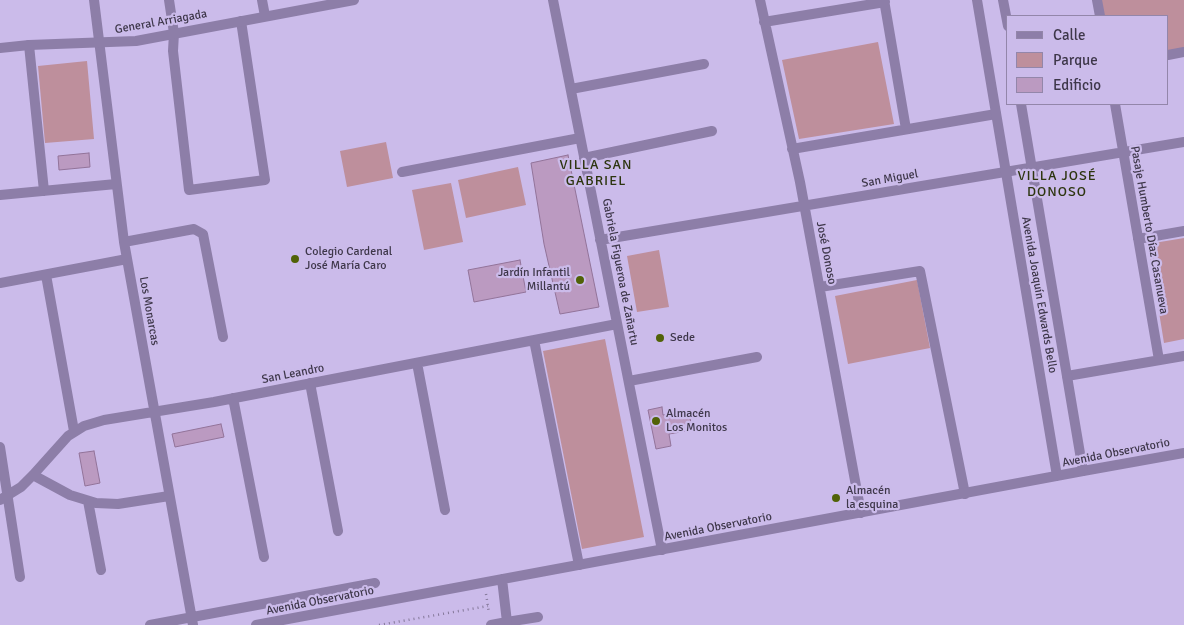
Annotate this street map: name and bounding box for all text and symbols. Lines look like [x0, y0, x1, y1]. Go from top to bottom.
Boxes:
street label: General Arriagada [114, 7, 208, 37]
legend [1006, 15, 1169, 105]
text: Calle [1053, 26, 1086, 44]
text: Parque [1053, 51, 1098, 69]
text: Edificio [1053, 76, 1101, 94]
street label: Pasaje Humberto Díaz Casanueva [1127, 145, 1171, 315]
district label: VILLA SAN GABRIEL [558, 157, 634, 190]
street label: San Miguel [861, 167, 919, 191]
district label: VILLA JOSÉ DONOSO [1016, 168, 1098, 200]
street label: Gabriela Figueroa de Zañartu [599, 197, 641, 347]
street label: Avenida Joaquín Edwards Bello [1018, 216, 1060, 374]
street label: José Donoso [813, 220, 839, 286]
place label: Colegio Cardenal José María Caro [305, 245, 392, 273]
marker: Colegio Cardenal José María Caro [289, 253, 301, 265]
place label: Jardín Infantil Millantú [498, 266, 570, 294]
marker: Jardín Infantil Millantú [574, 274, 586, 286]
street label: Los Monarcas [136, 275, 162, 347]
place label: Sede [670, 331, 695, 345]
marker: Sede [654, 332, 666, 344]
street label: San Leandro [261, 361, 325, 387]
place label: Almacén Los Monitos [666, 407, 727, 435]
marker: Almacén Los Monitos [650, 415, 662, 427]
street label: Avenida Observatorio [1061, 435, 1171, 471]
place label: Almacén la esquina [846, 484, 898, 512]
marker: Almacén la esquina [830, 492, 842, 504]
street label: Avenida Observatorio [663, 509, 773, 545]
street label: Avenida Observatorio [265, 583, 375, 619]

